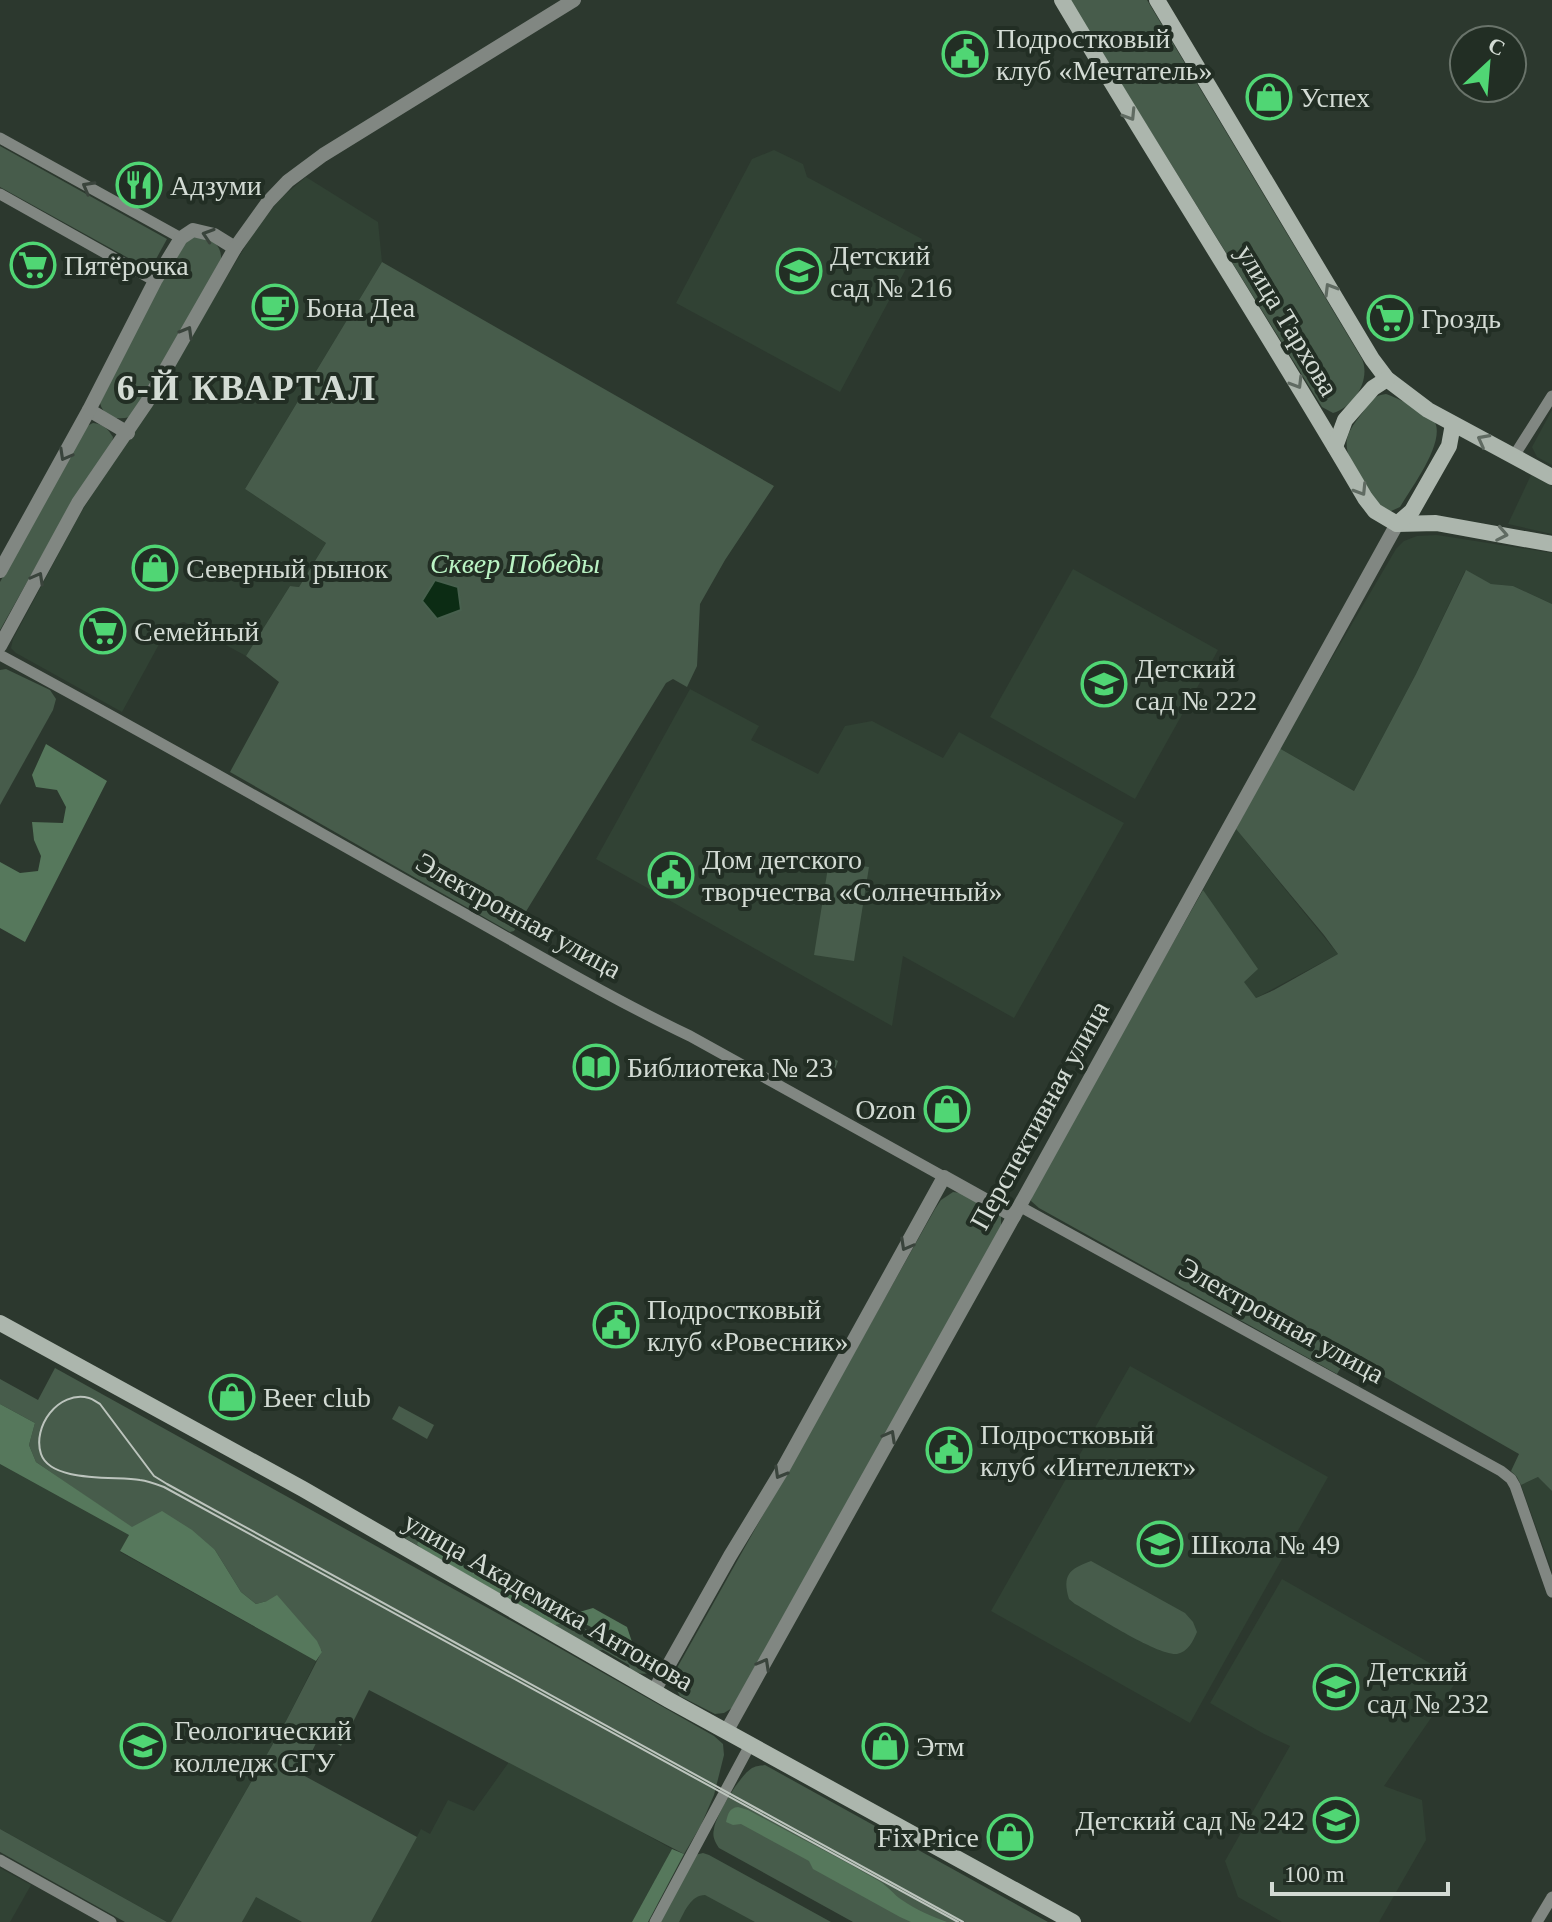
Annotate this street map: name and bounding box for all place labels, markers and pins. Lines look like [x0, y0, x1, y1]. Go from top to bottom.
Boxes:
place label: Подростковый клуб «Мечтатель» [996, 23, 1212, 86]
public building icon: Подростковый клуб «Мечтатель» [941, 30, 989, 78]
shop icon: Успех [1245, 73, 1293, 121]
place label: Успех [1300, 82, 1370, 113]
restaurant icon: Адзуми [115, 161, 163, 209]
place label: Адзуми [170, 170, 262, 201]
place label: Детский сад № 216 [830, 240, 952, 303]
supermarket icon: Пятёрочка [9, 241, 57, 289]
school or university icon: Детский сад № 216 [775, 247, 823, 295]
place label: Пятёрочка [64, 250, 189, 281]
cafe icon: Бона Деа [251, 283, 299, 331]
place label: Бона Деа [306, 292, 416, 323]
supermarket icon: Гроздь [1366, 294, 1414, 342]
place label: Гроздь [1421, 303, 1501, 334]
shop icon: Северный рынок [131, 544, 179, 592]
place label: Северный рынок [186, 553, 389, 584]
supermarket icon: Семейный [79, 607, 127, 655]
place label: Семейный [134, 616, 259, 647]
place label: Детский сад № 222 [1135, 653, 1257, 716]
school or university icon: Детский сад № 222 [1080, 660, 1128, 708]
place label: Дом детского творчества «Солнечный» [702, 844, 1003, 907]
public building icon: Дом детского творчества «Солнечный» [647, 851, 695, 899]
library icon: Библиотека № 23 [572, 1043, 620, 1091]
place label: Библиотека № 23 [627, 1052, 833, 1083]
shop icon: Ozon [923, 1085, 971, 1133]
place label: Ozon [855, 1094, 916, 1125]
place label: Подростковый клуб «Ровесник» [647, 1294, 849, 1357]
public building icon: Подростковый клуб «Ровесник» [592, 1301, 640, 1349]
shop icon: Beer club [208, 1373, 256, 1421]
place label: Beer club [263, 1382, 371, 1413]
place label: Подростковый клуб «Интеллект» [980, 1419, 1196, 1482]
public building icon: Подростковый клуб «Интеллект» [925, 1426, 973, 1474]
school or university icon: Школа № 49 [1136, 1520, 1184, 1568]
place label: Школа № 49 [1191, 1529, 1340, 1560]
place label: Детский сад № 232 [1367, 1656, 1489, 1719]
school or university icon: Детский сад № 232 [1312, 1663, 1360, 1711]
place label: Геологический колледж СГУ [174, 1715, 352, 1778]
school or university icon: Геологический колледж СГУ [119, 1722, 167, 1770]
shop icon: Этм [861, 1722, 909, 1770]
place label: Этм [916, 1731, 965, 1762]
school or university icon: Детский сад № 242 [1312, 1796, 1360, 1844]
place label: Детский сад № 242 [1075, 1805, 1305, 1836]
shop icon: Fix Price [986, 1813, 1034, 1861]
place label: Fix Price [877, 1822, 979, 1853]

